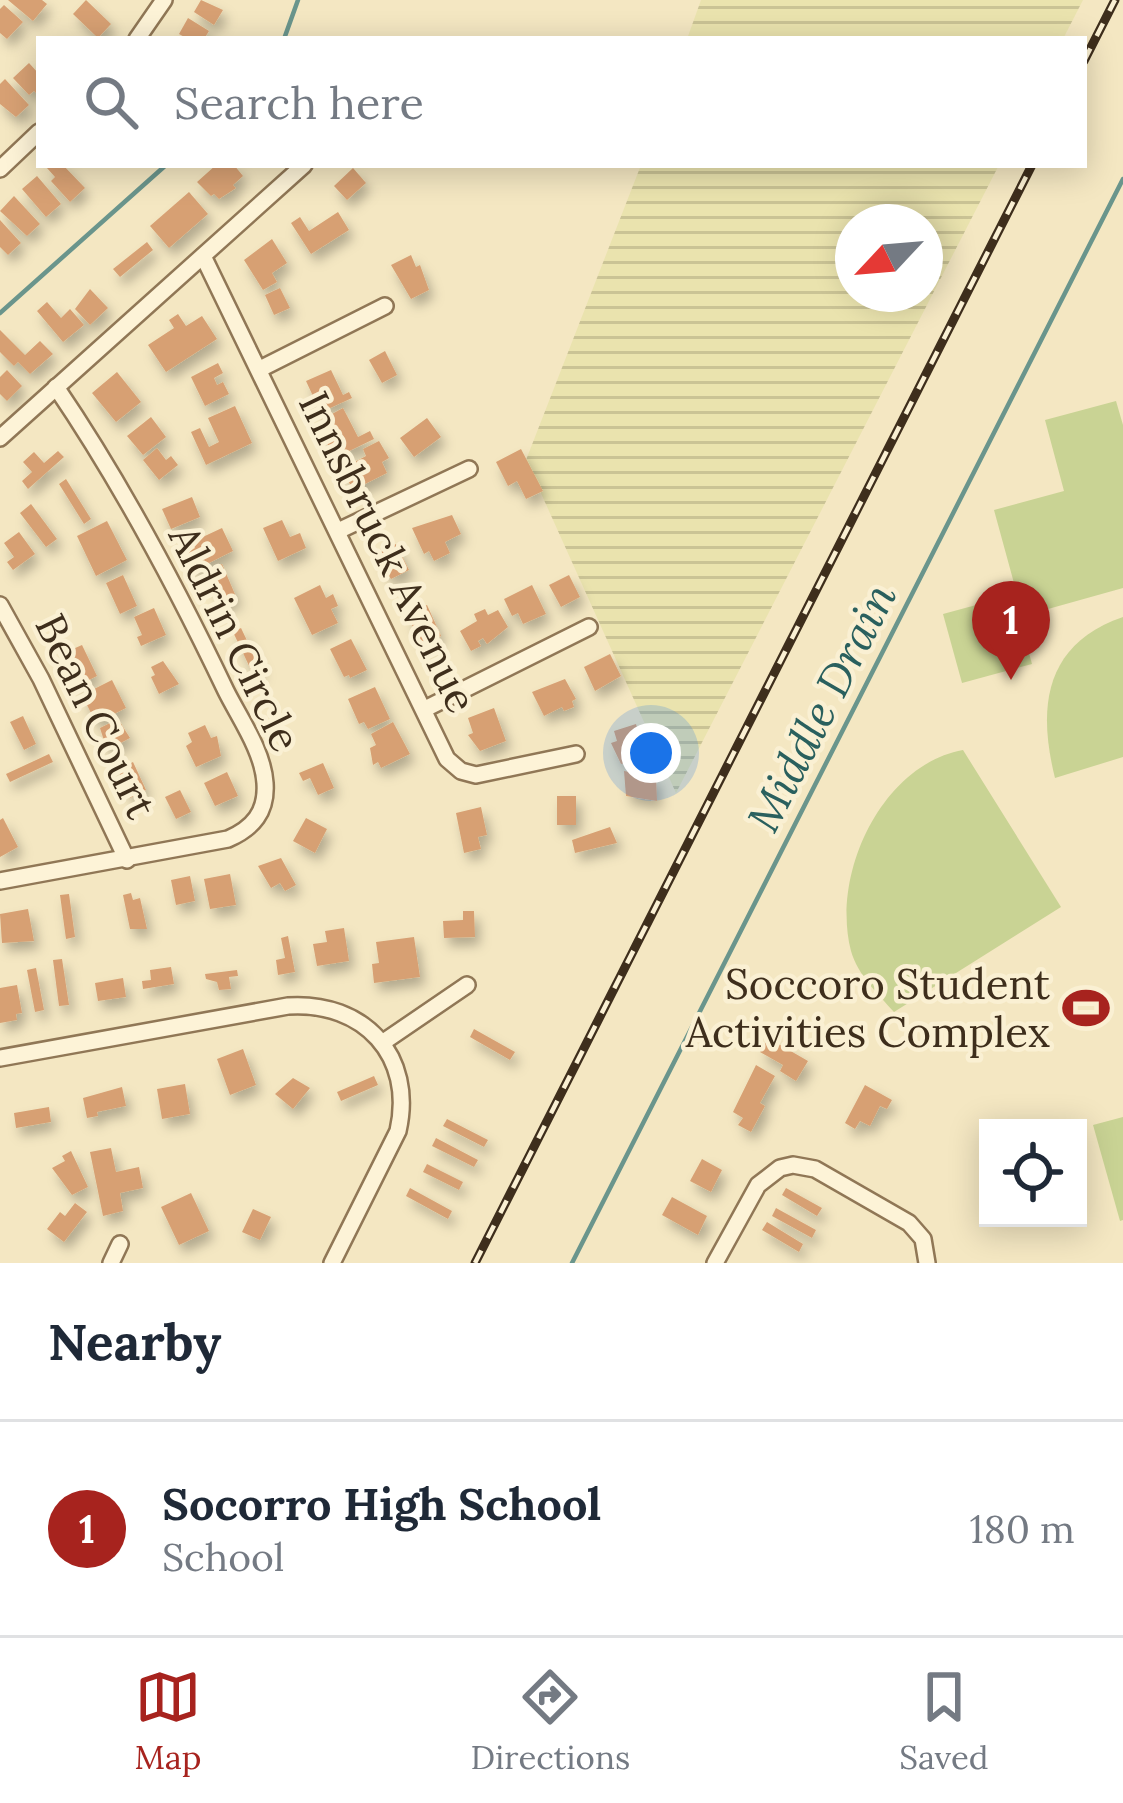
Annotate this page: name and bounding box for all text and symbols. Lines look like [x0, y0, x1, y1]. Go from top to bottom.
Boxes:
search box [36, 36, 1087, 168]
icon: search [78, 69, 144, 135]
text: Search here [174, 74, 424, 131]
north arrow [835, 204, 943, 312]
street label: Innsbruck Avenue [287, 383, 489, 721]
street label: Aldrin Circle [157, 515, 313, 760]
water label: Middle Drain [734, 573, 908, 841]
pin: 1 [972, 581, 1050, 680]
street label: Bean Court [23, 605, 169, 828]
your location [621, 723, 681, 783]
place label: Soccoro Student Activities Complex [685, 957, 1051, 1059]
sports icon: Soccoro Student Activities Complex [1061, 983, 1111, 1033]
map controls [979, 1119, 1087, 1227]
button: locate [979, 1119, 1087, 1227]
text: Nearby [48, 1309, 221, 1374]
text: Socorro High School [162, 1475, 601, 1532]
text: 1 [79, 1504, 95, 1554]
text: 180 m [970, 1504, 1075, 1554]
text: School [162, 1532, 284, 1582]
tab: Map [134, 1664, 202, 1778]
tab: Directions [471, 1664, 630, 1778]
tab: Saved [899, 1664, 988, 1778]

